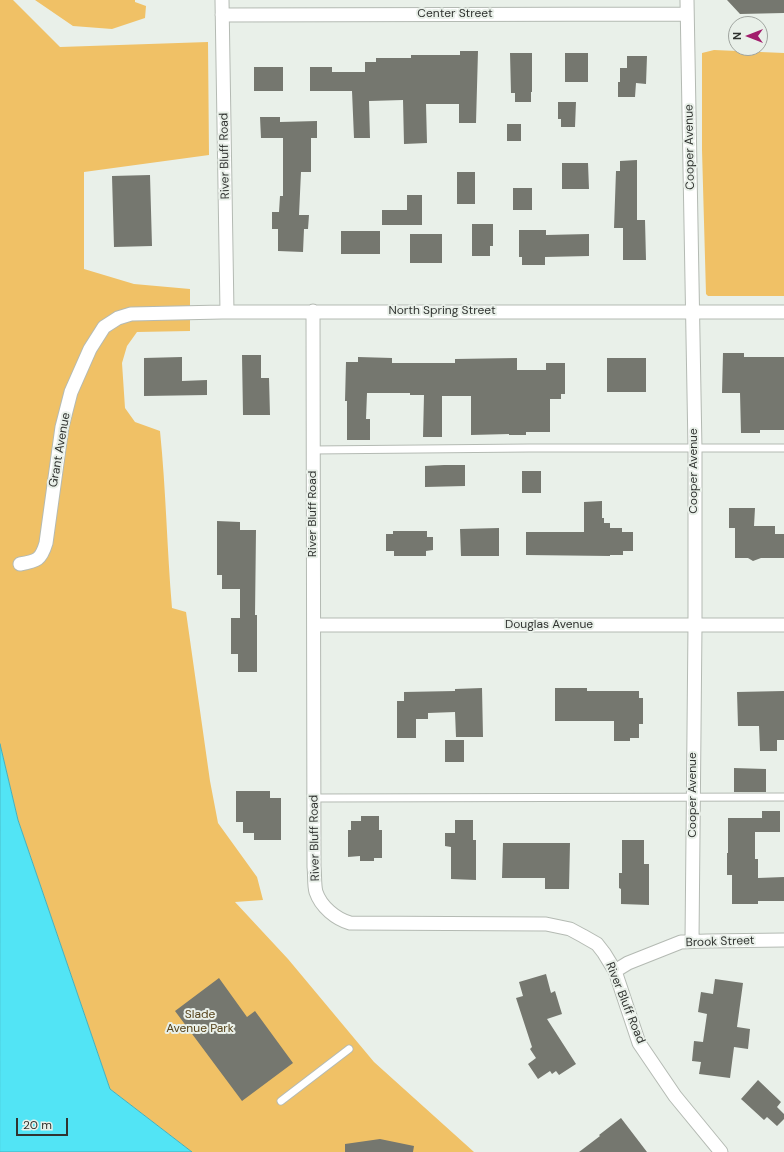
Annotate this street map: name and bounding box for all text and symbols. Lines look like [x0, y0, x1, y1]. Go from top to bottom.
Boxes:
street label: Center Street [417, 7, 493, 21]
north arrow [728, 16, 768, 56]
text: N [730, 32, 744, 40]
street label: Cooper Avenue [682, 104, 698, 190]
street label: River Bluff Road [217, 113, 233, 199]
street label: North Spring Street [388, 304, 496, 318]
street label: Grant Avenue [46, 412, 74, 488]
street label: Cooper Avenue [687, 428, 701, 514]
street label: River Bluff Road [306, 471, 320, 557]
street label: Douglas Avenue [505, 618, 593, 632]
street label: Cooper Avenue [686, 752, 700, 838]
street label: River Bluff Road [307, 795, 323, 881]
street label: Brook Street [685, 934, 755, 950]
street label: River Bluff Road [602, 960, 648, 1046]
park label: Slade Avenue Park [166, 1008, 234, 1036]
scale bar [18, 1110, 70, 1136]
text: 20 m [23, 1117, 52, 1133]

